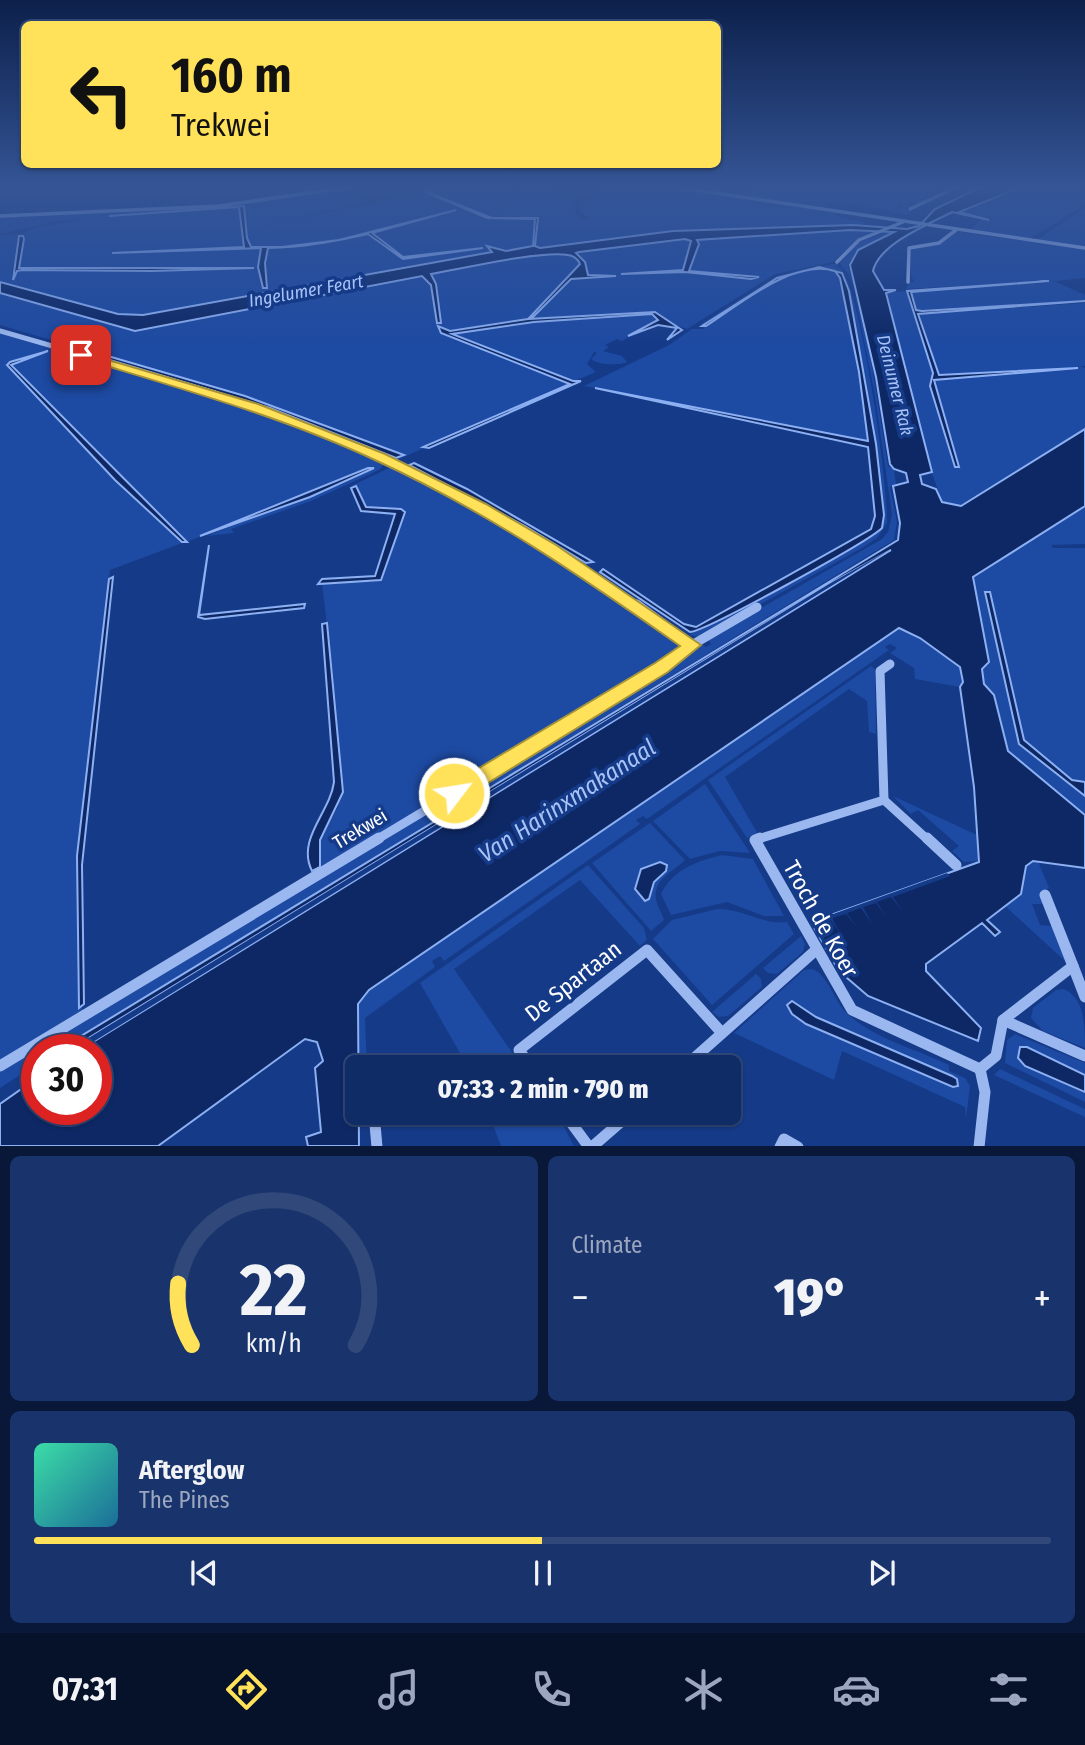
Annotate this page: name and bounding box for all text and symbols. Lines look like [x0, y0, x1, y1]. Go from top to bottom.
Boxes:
text: 160 m [171, 46, 292, 105]
icon: left [56, 49, 147, 140]
text: Trekwei [171, 106, 271, 144]
water label: Ingelumer Feart [247, 270, 365, 312]
pin [51, 325, 111, 385]
water label: Deinumer Rak [872, 332, 918, 438]
icon: arrive [62, 336, 100, 374]
water label: Van Harinxmakanaal [473, 733, 661, 869]
position arrow [417, 756, 491, 830]
street label: Trekwei [329, 804, 391, 854]
street label: Troch de Koer [777, 856, 865, 982]
street label: De Spartaan [519, 935, 627, 1027]
speed limit sign: 30 [21, 1034, 112, 1125]
text: 07:33 · 2 min · 790 m [437, 1074, 649, 1105]
text: Climate [572, 1231, 642, 1259]
text: 22 [239, 1247, 307, 1334]
text: 19° [774, 1266, 848, 1329]
text: − [572, 1275, 589, 1321]
text: + [1034, 1275, 1051, 1321]
text: km/h [246, 1328, 302, 1358]
text: Afterglow [139, 1455, 244, 1486]
text: The Pines [139, 1486, 230, 1514]
icon: previous [185, 1554, 223, 1592]
icon: pause [524, 1554, 562, 1592]
icon: next [863, 1554, 901, 1592]
icon: directions [222, 1665, 271, 1714]
icon: music [374, 1665, 423, 1714]
icon: phone [527, 1665, 576, 1714]
icon: climate [679, 1665, 728, 1714]
icon: car [832, 1665, 881, 1714]
icon: filters [984, 1665, 1033, 1714]
text: 07:31 [52, 1670, 118, 1708]

